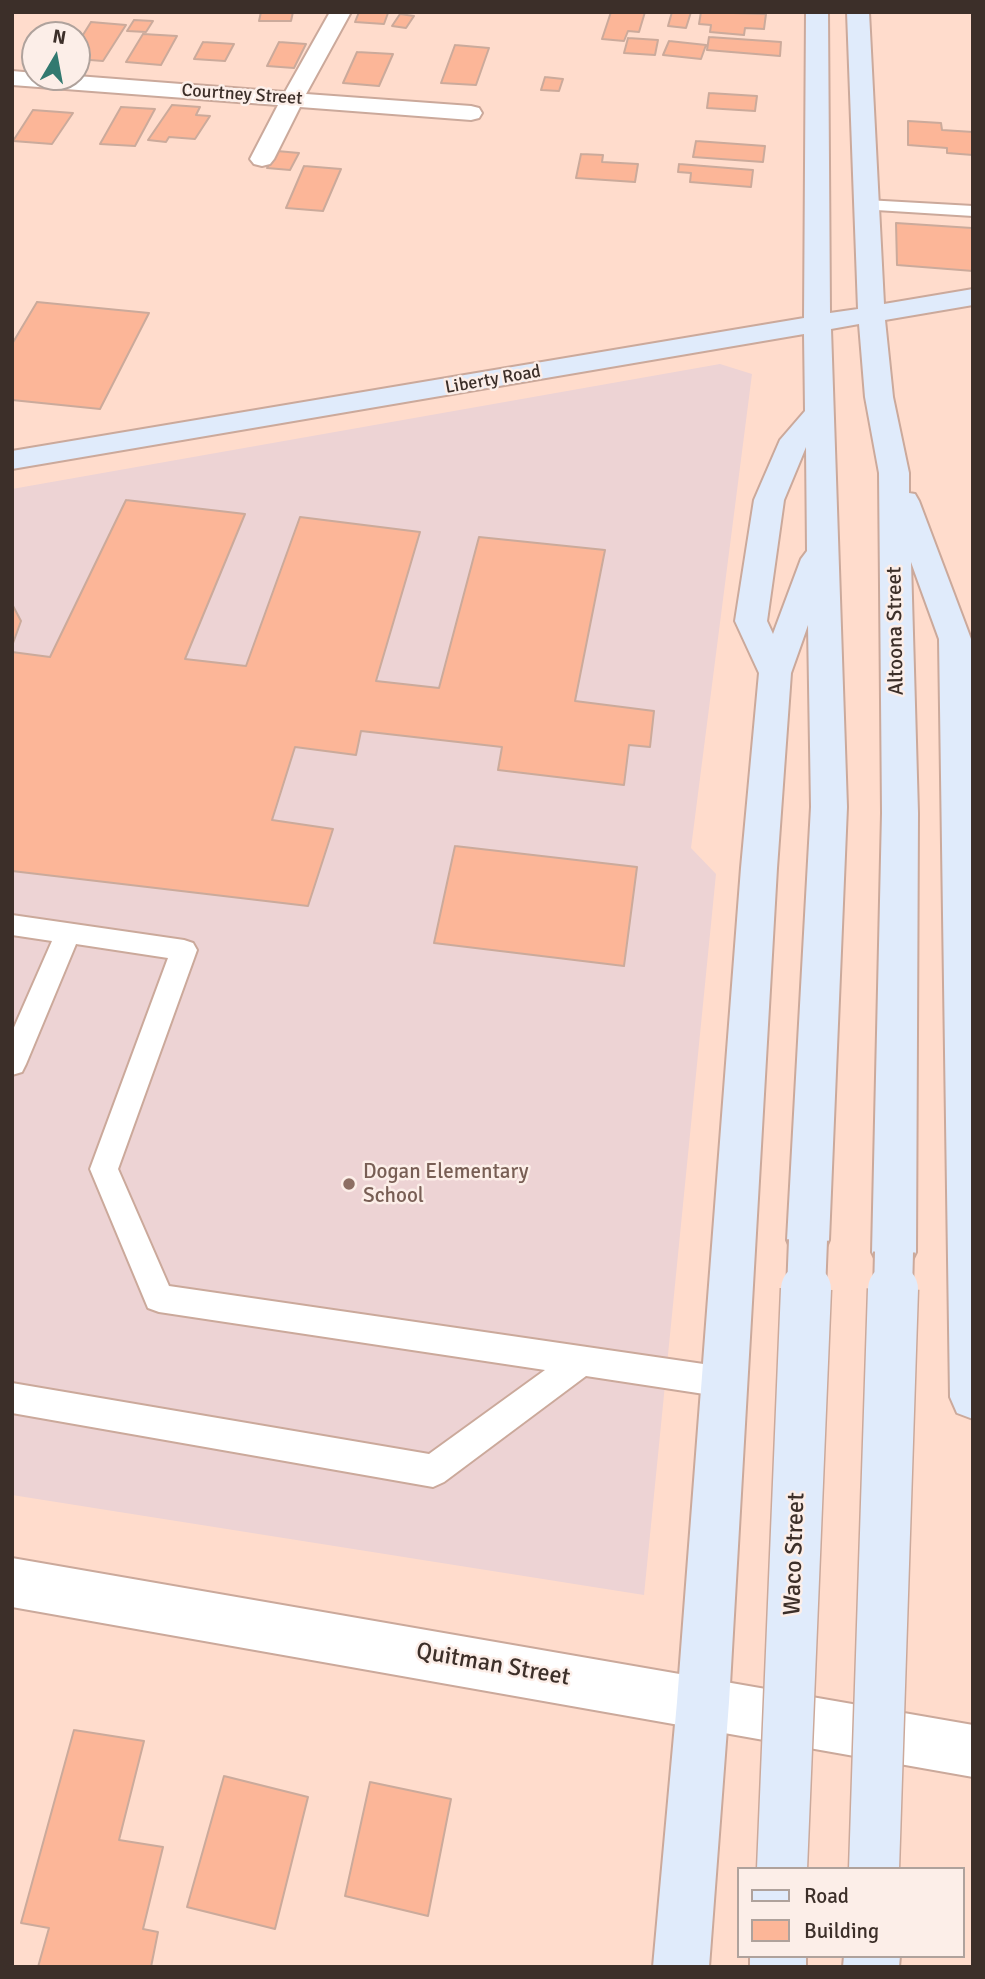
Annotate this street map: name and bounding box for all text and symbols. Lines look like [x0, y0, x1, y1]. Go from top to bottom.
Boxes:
north arrow [21, 21, 91, 91]
text: N [51, 24, 68, 50]
street label: Courtney Street [181, 80, 303, 110]
street label: Liberty Road [444, 361, 542, 399]
street label: Altoona Street [882, 566, 910, 696]
place label: Dogan Elementary School [363, 1159, 528, 1209]
marker: Dogan Elementary School [341, 1176, 357, 1192]
street label: Waco Street [778, 1492, 812, 1616]
street label: Quitman Street [414, 1637, 572, 1693]
legend [736, 1867, 964, 1958]
text: Road [804, 1883, 849, 1909]
text: Building [804, 1918, 879, 1944]

